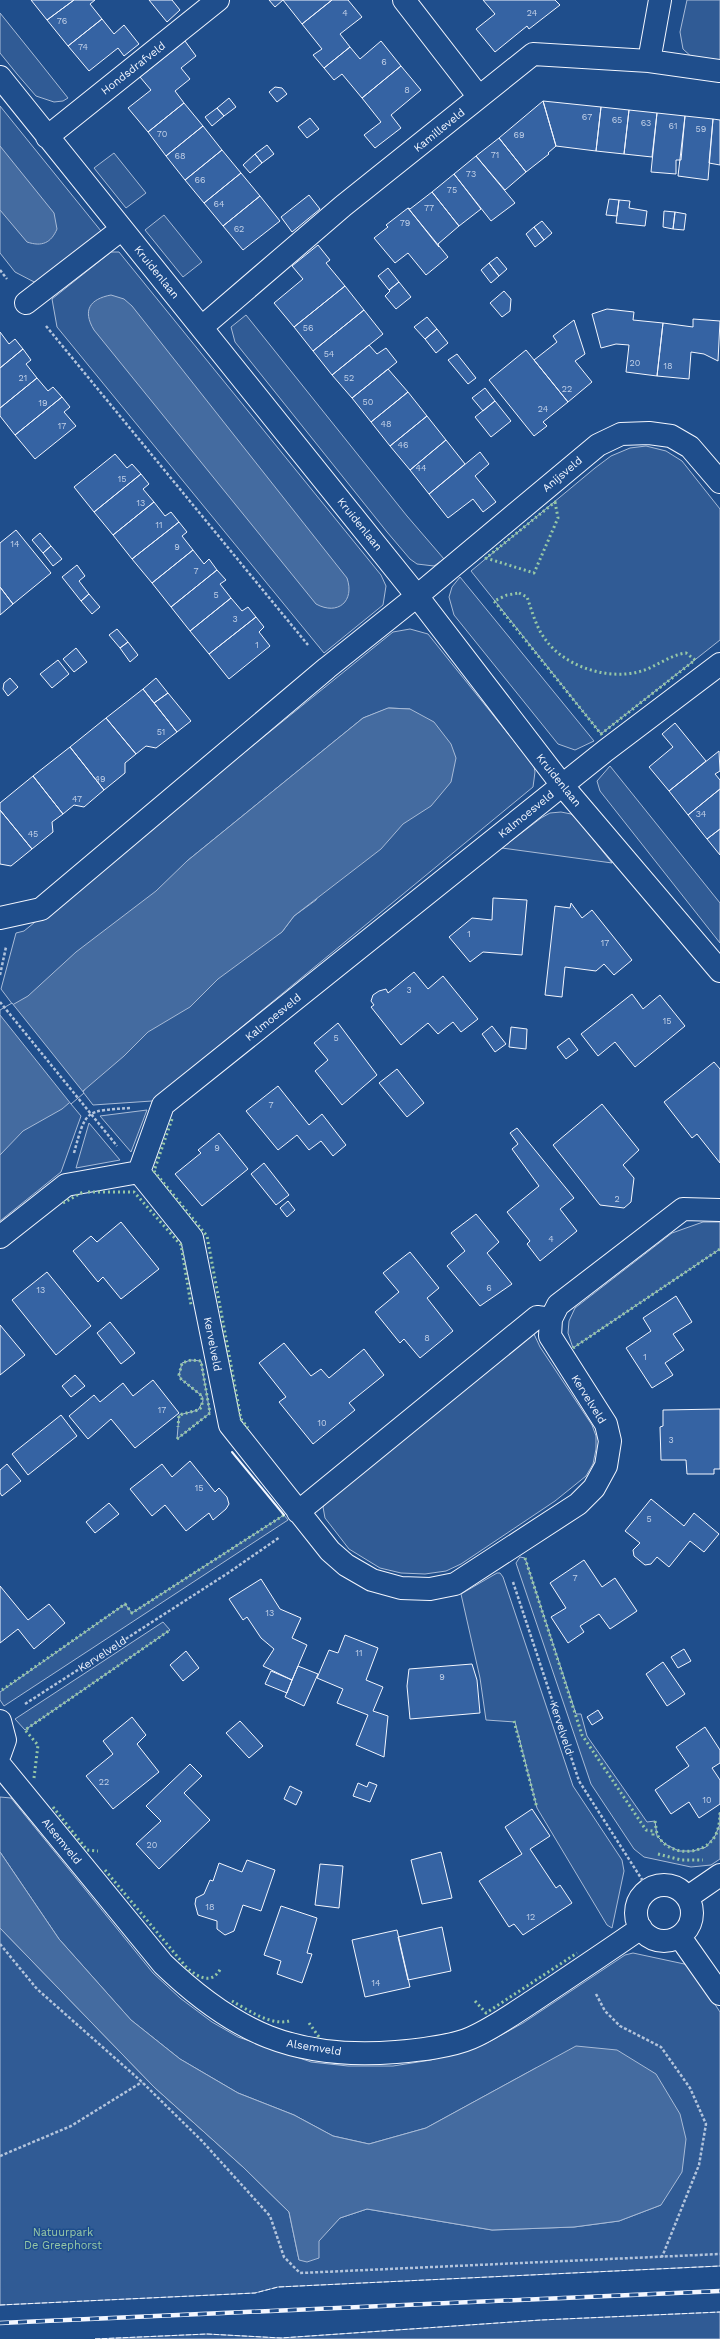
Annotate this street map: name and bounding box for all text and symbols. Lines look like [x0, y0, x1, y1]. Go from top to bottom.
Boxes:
house number: 4 [342, 8, 348, 18]
house number: 24 [527, 8, 538, 18]
house number: 76 [57, 16, 67, 26]
street label: Hondsdrafveld [99, 39, 168, 98]
house number: 74 [78, 42, 88, 52]
house number: 6 [381, 57, 387, 67]
house number: 8 [404, 85, 410, 95]
street label: Kamilleveld [411, 106, 467, 155]
house number: 67 [582, 112, 592, 122]
house number: 65 [612, 115, 622, 125]
house number: 63 [641, 118, 651, 128]
house number: 61 [669, 121, 677, 131]
house number: 59 [696, 124, 706, 134]
house number: 70 [157, 129, 168, 139]
house number: 69 [513, 130, 525, 140]
house number: 71 [491, 150, 499, 160]
house number: 68 [174, 151, 186, 161]
house number: 73 [466, 169, 476, 179]
house number: 66 [195, 175, 205, 185]
house number: 75 [447, 185, 457, 195]
house number: 64 [214, 199, 225, 209]
house number: 77 [424, 203, 434, 213]
house number: 79 [400, 218, 410, 228]
house number: 62 [234, 224, 244, 234]
street label: Kruidenlaan [131, 243, 182, 301]
house number: 56 [303, 323, 313, 333]
house number: 54 [324, 349, 335, 359]
house number: 20 [630, 358, 641, 368]
house number: 18 [663, 361, 673, 371]
house number: 21 [19, 373, 27, 383]
house number: 52 [344, 373, 354, 383]
house number: 22 [562, 384, 572, 394]
house number: 50 [363, 397, 374, 407]
house number: 19 [38, 398, 48, 408]
house number: 24 [538, 404, 549, 414]
house number: 48 [380, 419, 392, 429]
house number: 17 [58, 421, 66, 431]
house number: 46 [398, 440, 408, 450]
street label: Anijsveld [540, 454, 585, 495]
house number: 44 [416, 463, 427, 473]
house number: 15 [118, 474, 126, 484]
street label: Kruidenlaan [334, 495, 385, 553]
house number: 13 [137, 498, 145, 508]
house number: 11 [155, 520, 163, 530]
house number: 14 [10, 539, 20, 549]
house number: 9 [174, 542, 180, 552]
house number: 7 [193, 566, 199, 576]
house number: 5 [213, 590, 219, 600]
house number: 3 [232, 614, 238, 624]
house number: 1 [255, 640, 259, 650]
house number: 51 [157, 727, 165, 737]
street label: Kruidenlaan [533, 751, 584, 809]
house number: 49 [94, 774, 106, 784]
street label: Kalmoesveld [496, 788, 557, 841]
house number: 47 [72, 794, 82, 804]
house number: 34 [696, 809, 707, 819]
house number: 45 [28, 829, 38, 839]
house number: 1 [467, 929, 471, 939]
house number: 17 [601, 938, 609, 948]
house number: 3 [406, 985, 412, 995]
street label: Kalmoesveld [243, 991, 304, 1044]
house number: 15 [663, 1016, 671, 1026]
house number: 5 [333, 1033, 339, 1043]
house number: 7 [268, 1100, 274, 1110]
house number: 9 [214, 1143, 220, 1153]
house number: 2 [614, 1194, 620, 1204]
house number: 4 [548, 1234, 554, 1244]
house number: 6 [486, 1283, 492, 1293]
house number: 13 [37, 1285, 45, 1295]
street label: Kervelveld [201, 1316, 224, 1372]
house number: 8 [424, 1333, 430, 1343]
house number: 1 [643, 1352, 647, 1362]
street label: Kervelveld [568, 1372, 609, 1426]
house number: 17 [158, 1405, 166, 1415]
house number: 10 [317, 1418, 327, 1428]
house number: 3 [668, 1435, 674, 1445]
house number: 15 [195, 1483, 203, 1493]
house number: 5 [646, 1514, 652, 1524]
house number: 7 [572, 1573, 578, 1583]
house number: 13 [266, 1608, 274, 1618]
street label: Kervelveld [76, 1634, 129, 1675]
house number: 11 [355, 1648, 363, 1658]
house number: 9 [439, 1672, 445, 1682]
street label: Kervelveld [547, 1700, 576, 1756]
house number: 22 [99, 1777, 109, 1787]
house number: 10 [702, 1795, 712, 1805]
street label: Alsemveld [39, 1816, 84, 1867]
house number: 20 [147, 1840, 158, 1850]
house number: 18 [205, 1902, 215, 1912]
house number: 12 [527, 1912, 535, 1922]
house number: 14 [371, 1978, 381, 1988]
street label: Alsemveld [286, 2037, 342, 2058]
park label: Natuurpark De Greephorst [24, 2226, 102, 2252]

